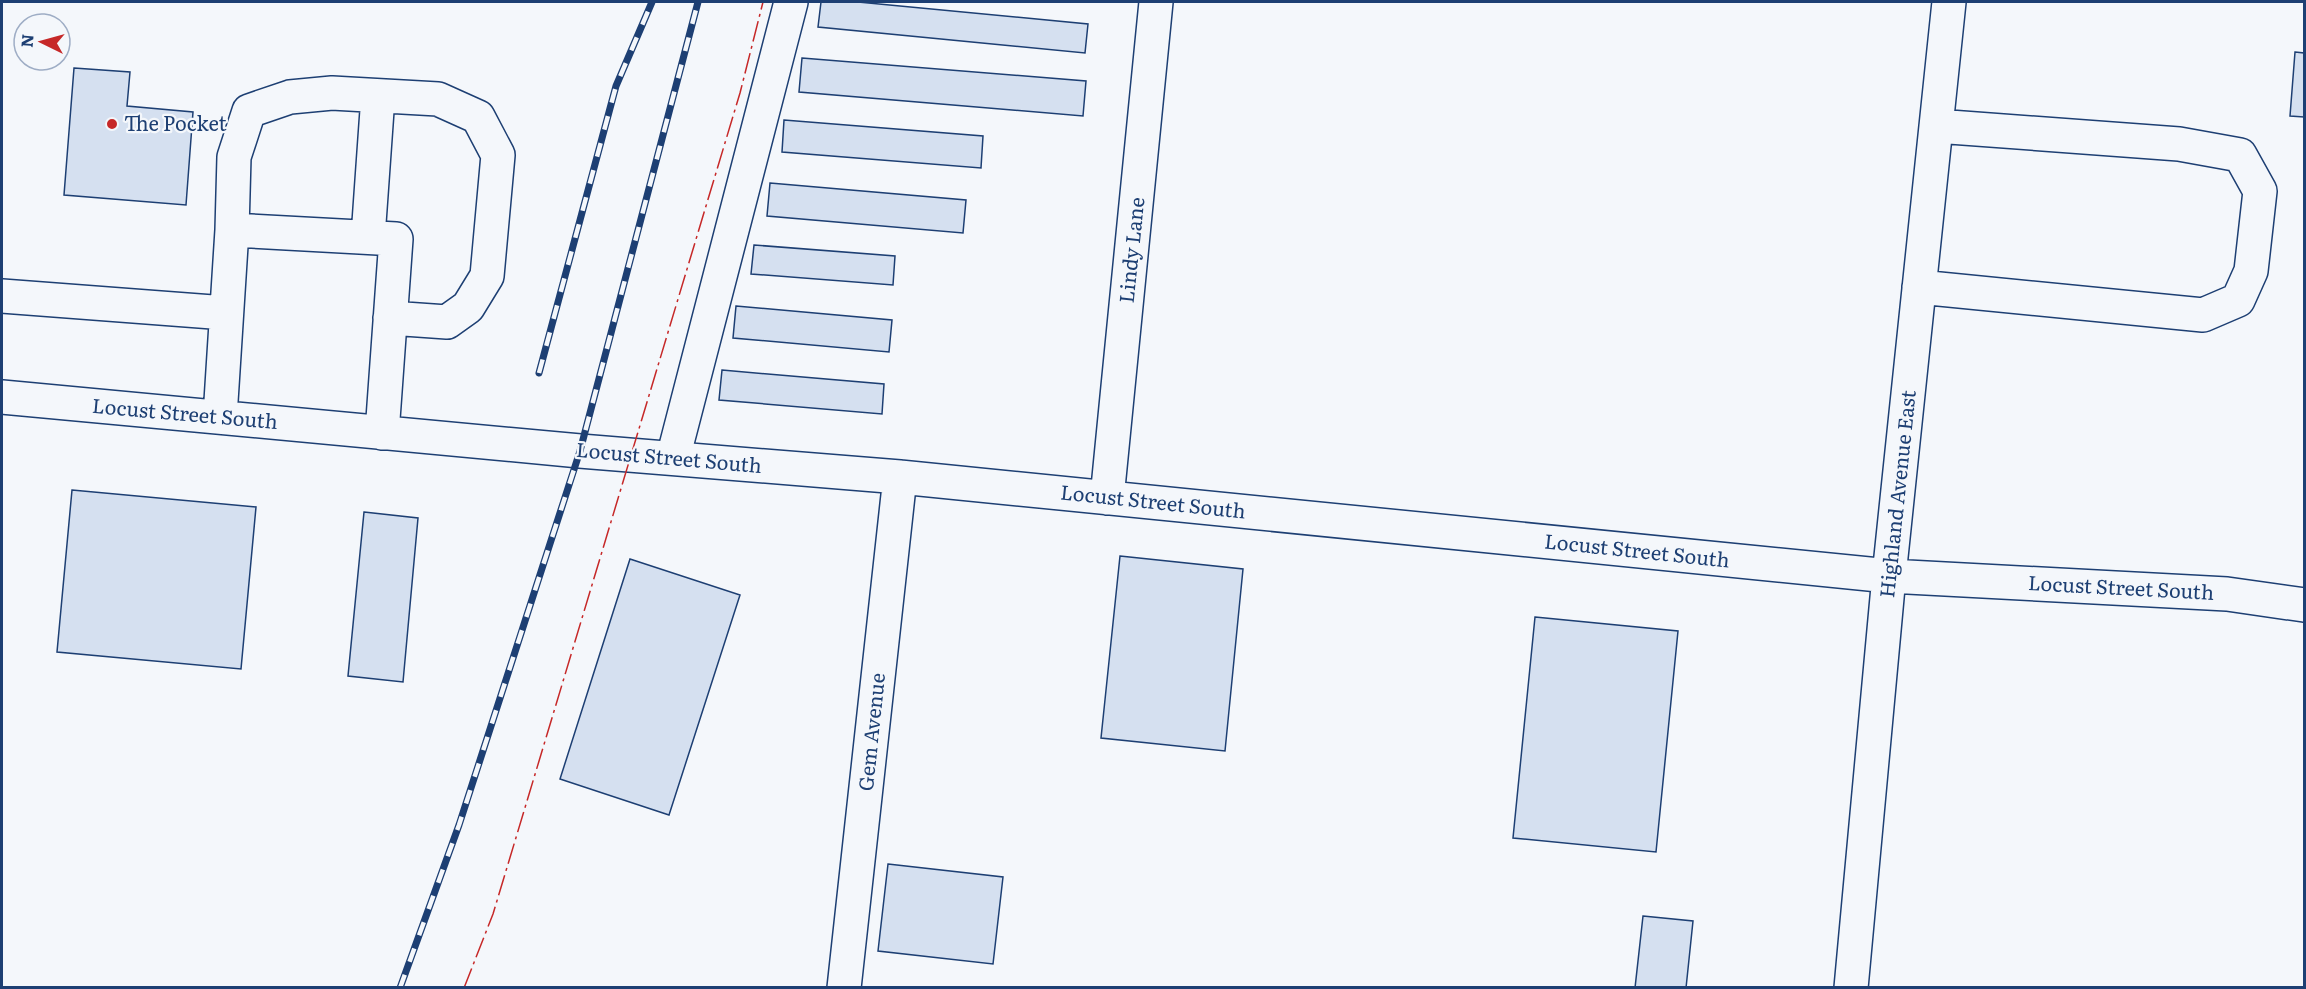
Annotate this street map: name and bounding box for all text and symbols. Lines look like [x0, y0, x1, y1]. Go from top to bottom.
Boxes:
north arrow [12, 12, 72, 72]
text: N [14, 33, 39, 48]
place label: The Pocket [124, 107, 227, 137]
marker: The Pocket [105, 117, 119, 131]
street label: Lindy Lane [1110, 195, 1150, 304]
street label: Highland Avenue East [1870, 388, 1922, 599]
street label: Locust Street South [91, 389, 279, 435]
street label: Locust Street South [575, 433, 763, 479]
street label: Locust Street South [1059, 475, 1247, 525]
street label: Locust Street South [1543, 524, 1731, 574]
street label: Locust Street South [2027, 566, 2215, 606]
street label: Gem Avenue [849, 671, 891, 792]

